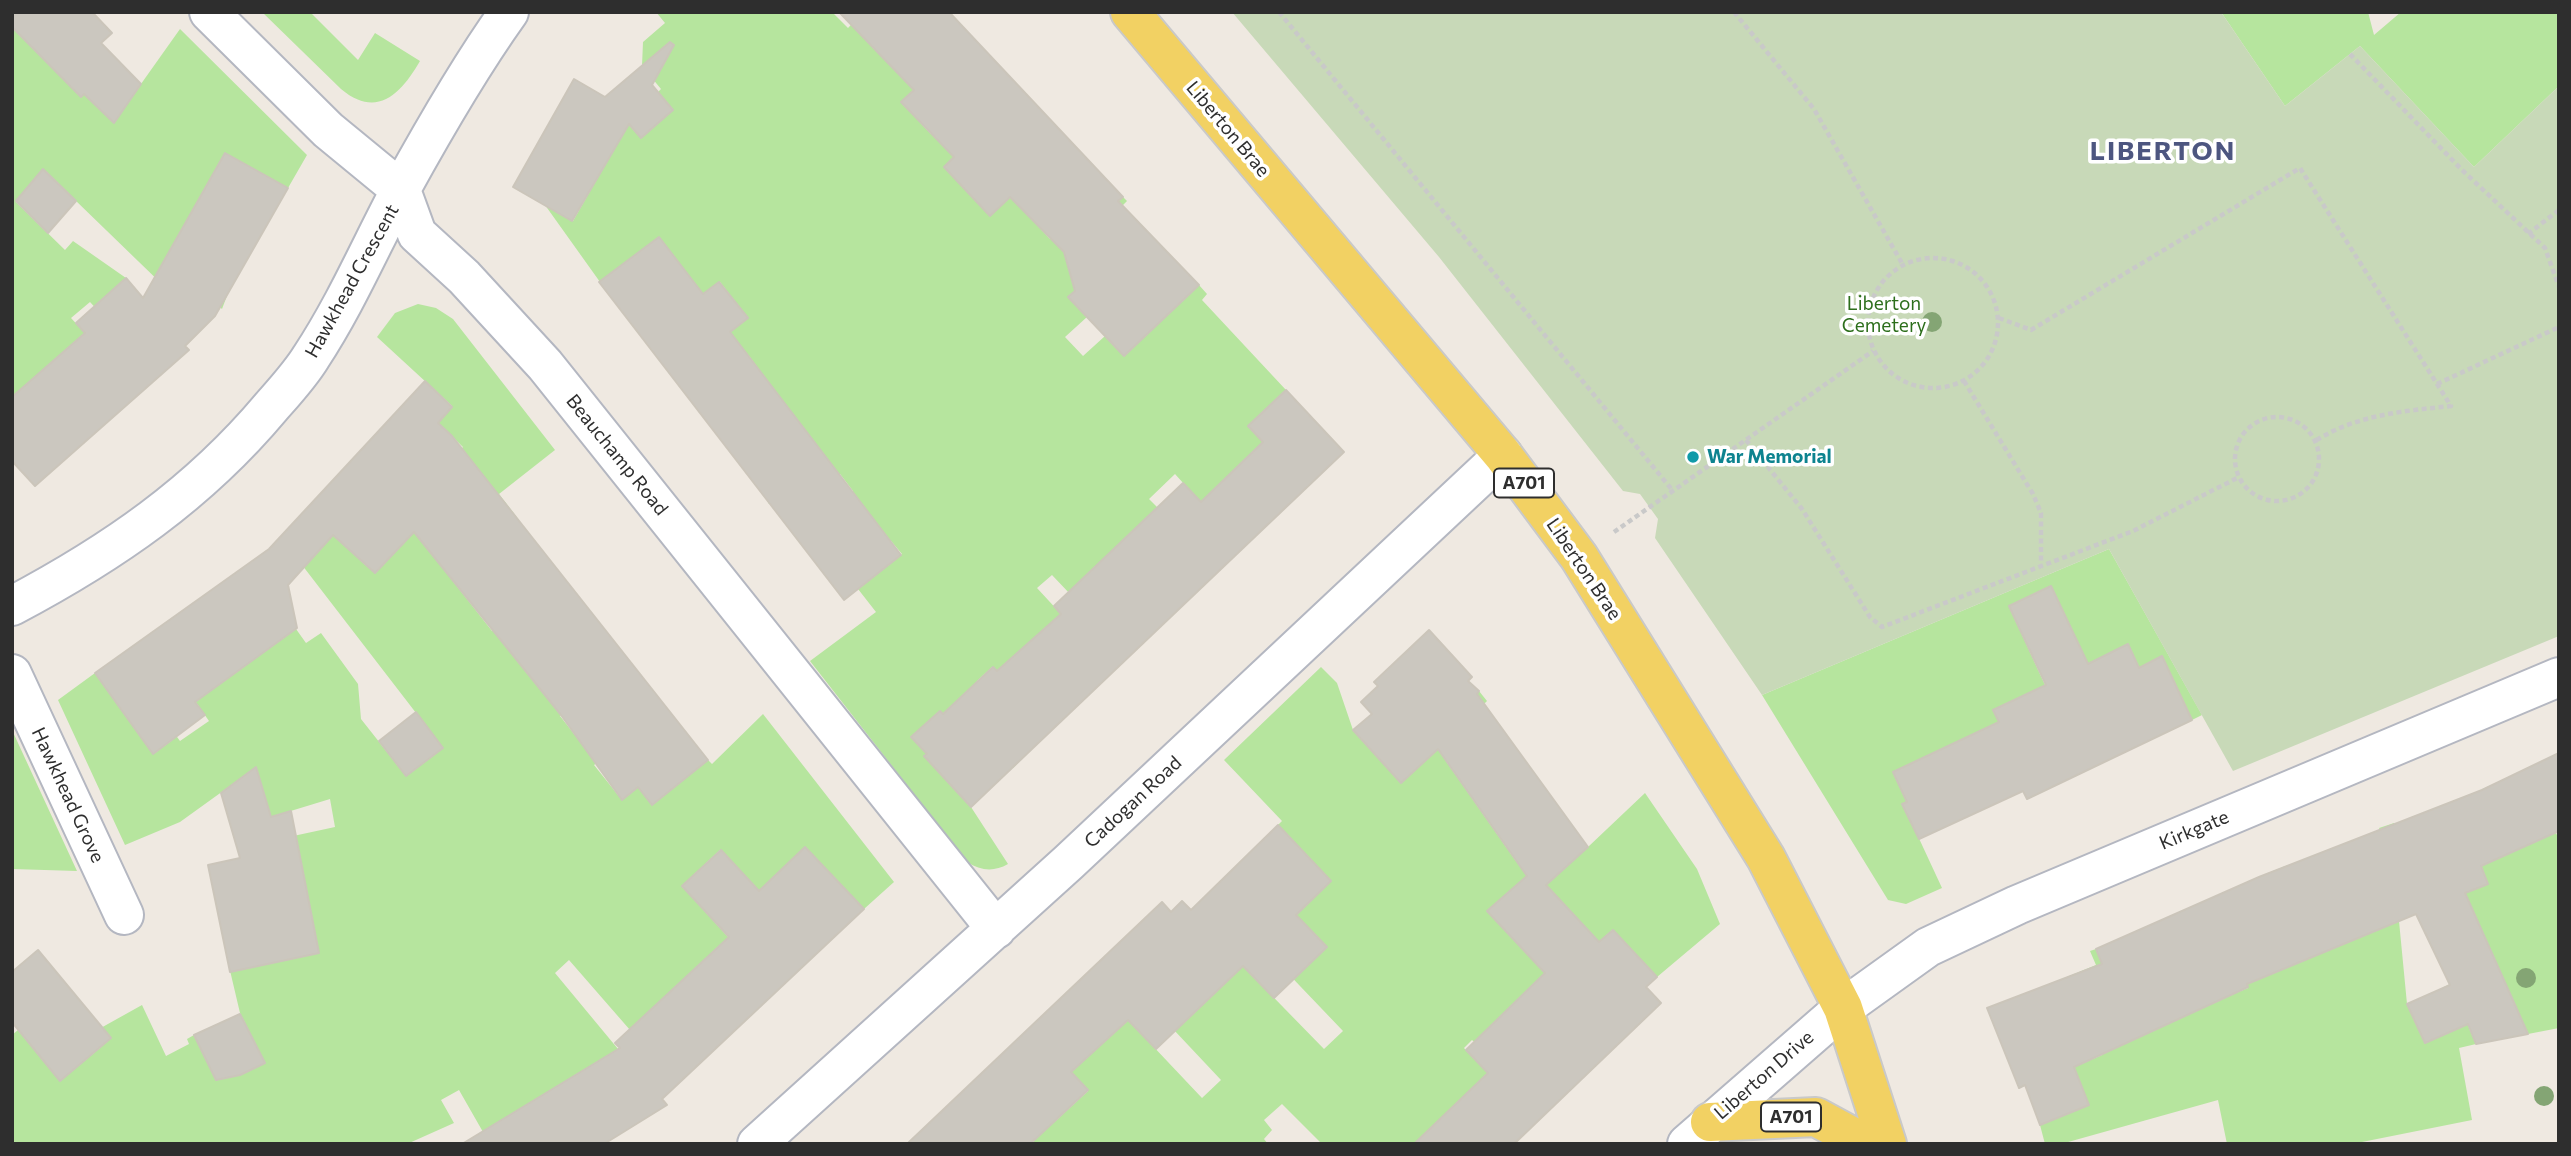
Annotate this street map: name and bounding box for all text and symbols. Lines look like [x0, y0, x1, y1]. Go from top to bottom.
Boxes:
street label: Liberton Brae [1181, 77, 1275, 181]
district label: LIBERTON [2091, 135, 2235, 167]
street label: Hawkhead Crescent [300, 200, 404, 362]
park label: Liberton Cemetery [1842, 293, 1926, 337]
street label: Beauchamp Road [561, 390, 673, 520]
place label: War Memorial [1707, 446, 1832, 468]
marker: War Memorial [1685, 449, 1701, 465]
road number: A701 [1494, 468, 1554, 498]
street label: Liberton Brae [1542, 514, 1626, 624]
street label: Hawkhead Grove [27, 724, 109, 866]
street label: Cadogan Road [1080, 751, 1186, 853]
street label: Kirkgate [2156, 805, 2232, 855]
street label: Liberton Drive [1710, 1026, 1818, 1124]
road number: A701 [1761, 1102, 1821, 1132]

